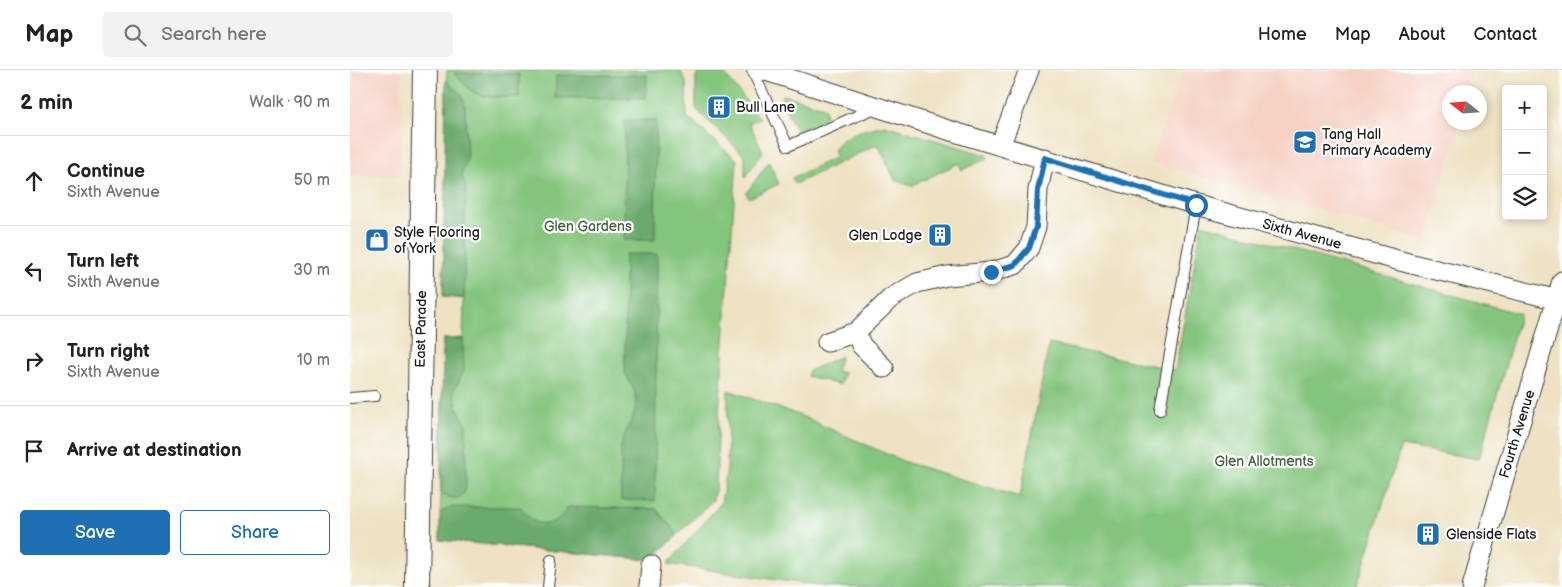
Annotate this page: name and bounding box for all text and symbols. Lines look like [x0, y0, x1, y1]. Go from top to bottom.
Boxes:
search box [103, 12, 453, 57]
text: Map [25, 20, 73, 49]
icon: search [121, 21, 149, 49]
text: Search here [161, 23, 267, 46]
text: Home [1258, 24, 1307, 45]
text: Map [1335, 24, 1371, 45]
text: About [1399, 24, 1446, 45]
text: Contact [1474, 24, 1537, 45]
north arrow [1442, 85, 1487, 130]
map controls [1502, 85, 1547, 220]
button: + [1502, 85, 1547, 130]
text: 2 min [20, 90, 73, 115]
text: Walk · 90 m [249, 93, 330, 112]
building icon: Bull Lane [706, 94, 732, 120]
place label: Bull Lane [736, 99, 795, 116]
place label: Tang Hall Primary Academy [1322, 126, 1432, 159]
school or university icon: Tang Hall Primary Academy [1292, 129, 1318, 155]
button: − [1502, 130, 1547, 175]
text: Continue [67, 160, 145, 183]
icon: ahead [20, 167, 48, 195]
text: 50 m [294, 171, 330, 190]
button: layers [1502, 175, 1547, 220]
text: Sixth Avenue [67, 183, 160, 202]
route start [1185, 194, 1208, 217]
street label: Sixth Avenue [1261, 215, 1343, 253]
park label: Glen Gardens [544, 218, 632, 235]
building icon: Glen Lodge [927, 222, 953, 248]
place label: Style Flooring of York [394, 224, 480, 257]
shop icon: Style Flooring of York [364, 227, 390, 253]
place label: Glen Lodge [848, 227, 922, 244]
text: Turn left [67, 250, 139, 273]
icon: left [20, 257, 48, 285]
text: 30 m [293, 261, 330, 280]
route end [980, 261, 1003, 284]
text: Sixth Avenue [67, 273, 160, 292]
street label: East Parade [412, 290, 430, 368]
text: Turn right [67, 340, 150, 363]
icon: right [20, 347, 48, 375]
text: 10 m [297, 351, 330, 370]
text: Sixth Avenue [67, 363, 160, 382]
street label: Fourth Avenue [1495, 388, 1539, 480]
icon: arrive [20, 437, 48, 465]
text: Arrive at destination [67, 439, 242, 462]
park label: Glen Allotments [1214, 453, 1314, 470]
button: Save [20, 510, 170, 555]
button: Share [180, 510, 330, 555]
building icon: Glenside Flats [1415, 521, 1441, 547]
place label: Glenside Flats [1446, 526, 1536, 543]

